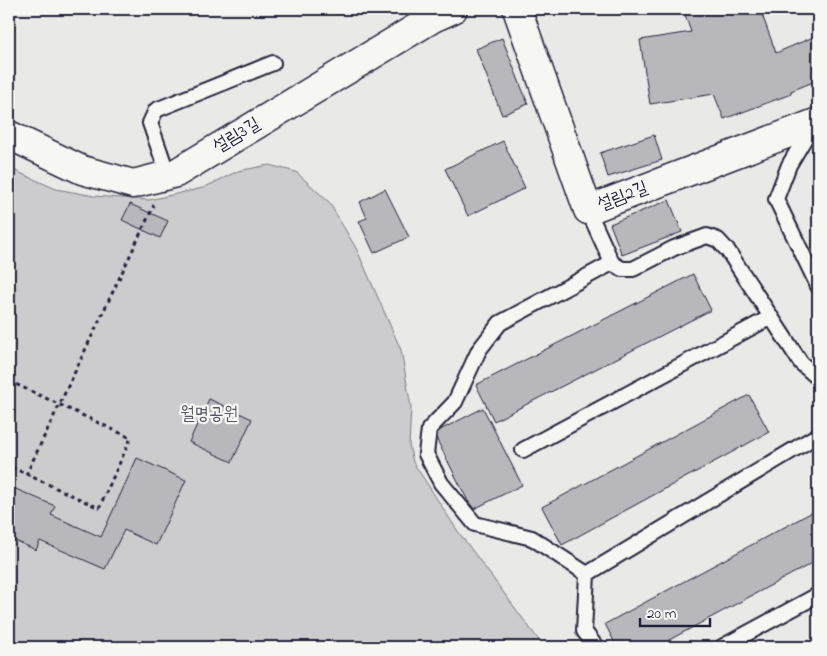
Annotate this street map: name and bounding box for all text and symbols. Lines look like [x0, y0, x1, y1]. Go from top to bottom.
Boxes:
street label: 설림3길 [208, 111, 266, 160]
street label: 설림2길 [594, 175, 653, 219]
park label: 월명공원 [180, 402, 238, 428]
scale bar [640, 596, 710, 628]
text: 20 m [647, 603, 677, 625]

